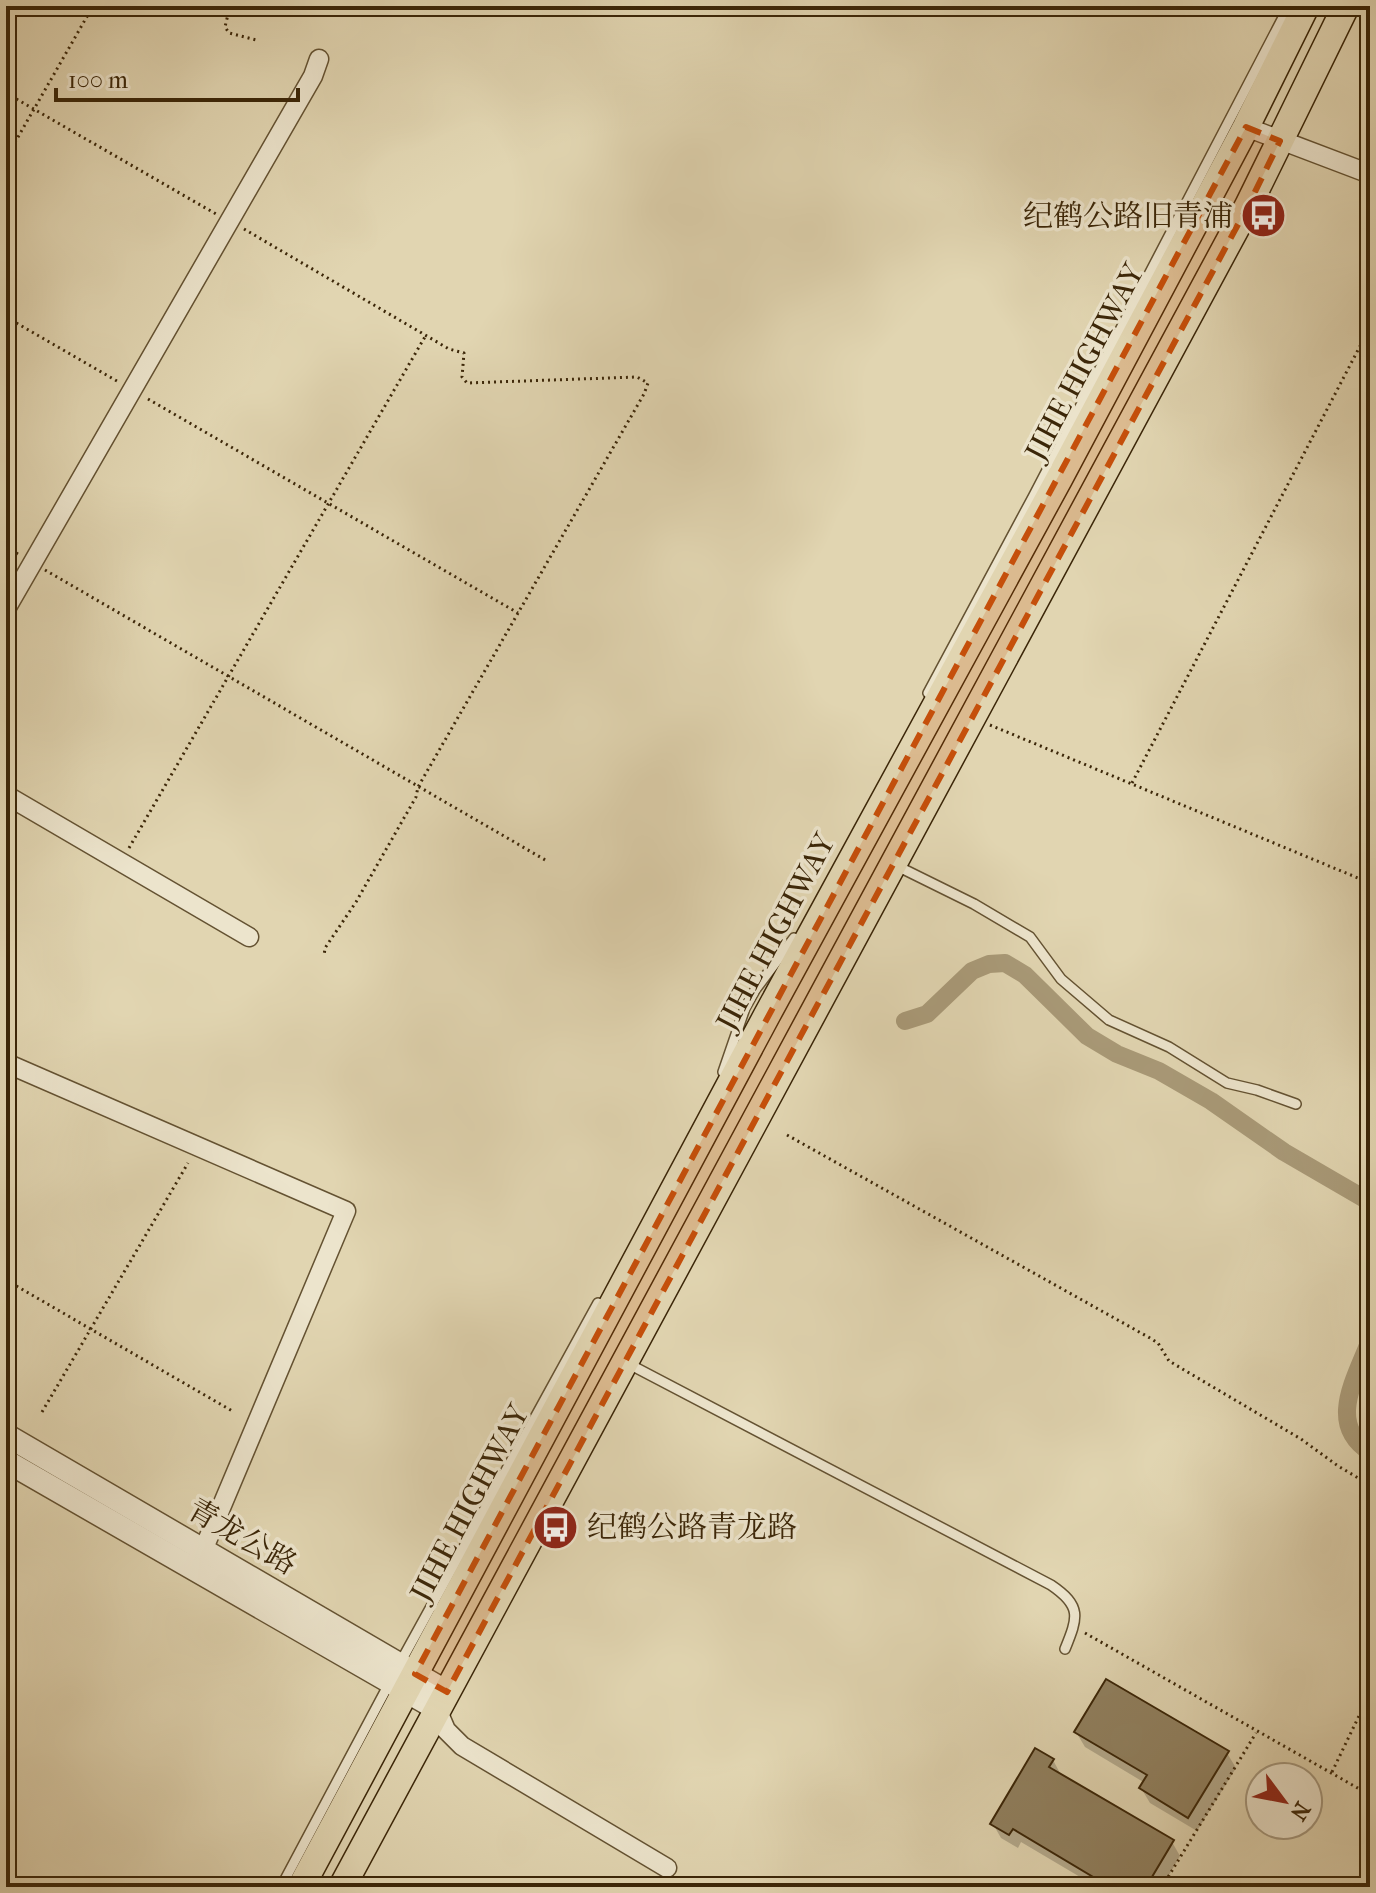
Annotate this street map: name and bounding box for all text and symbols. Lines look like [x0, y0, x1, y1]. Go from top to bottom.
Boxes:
scale bar [56, 52, 298, 102]
text: 100 m [68, 66, 128, 94]
bus stop icon: 纪鹤公路旧青浦 [1240, 192, 1288, 240]
place label: 纪鹤公路旧青浦 [1023, 199, 1233, 234]
street label: JIHE HIGHWAY [1017, 256, 1152, 468]
street label: JIHE HIGHWAY [708, 826, 843, 1038]
street label: JIHE HIGHWAY [402, 1397, 537, 1609]
street label: 青龙公路 [181, 1492, 303, 1582]
bus stop icon: 纪鹤公路青龙路 [532, 1503, 580, 1551]
place label: 纪鹤公路青龙路 [587, 1510, 797, 1545]
north arrow [1244, 1761, 1324, 1841]
text: N [1285, 1797, 1316, 1825]

